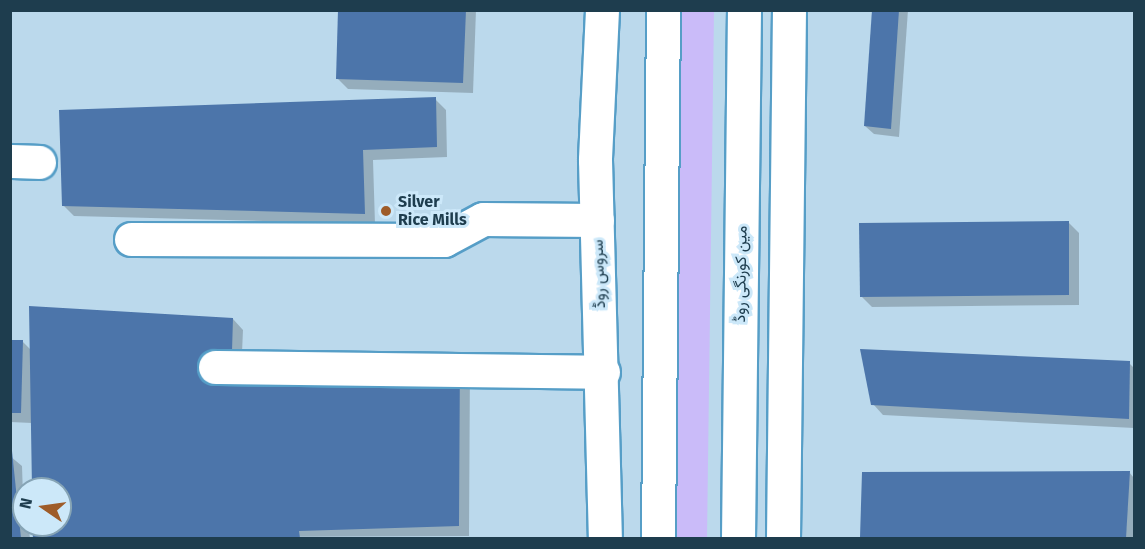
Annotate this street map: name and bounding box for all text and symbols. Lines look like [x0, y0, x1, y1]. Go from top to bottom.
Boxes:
place label: Silver Rice Mills [398, 192, 467, 230]
marker: Silver Rice Mills [379, 204, 393, 218]
street label: مین کورنگی روڈ [731, 226, 751, 322]
street label: سروس روڈ [588, 239, 610, 309]
north arrow [12, 477, 72, 537]
text: N [15, 496, 36, 511]

